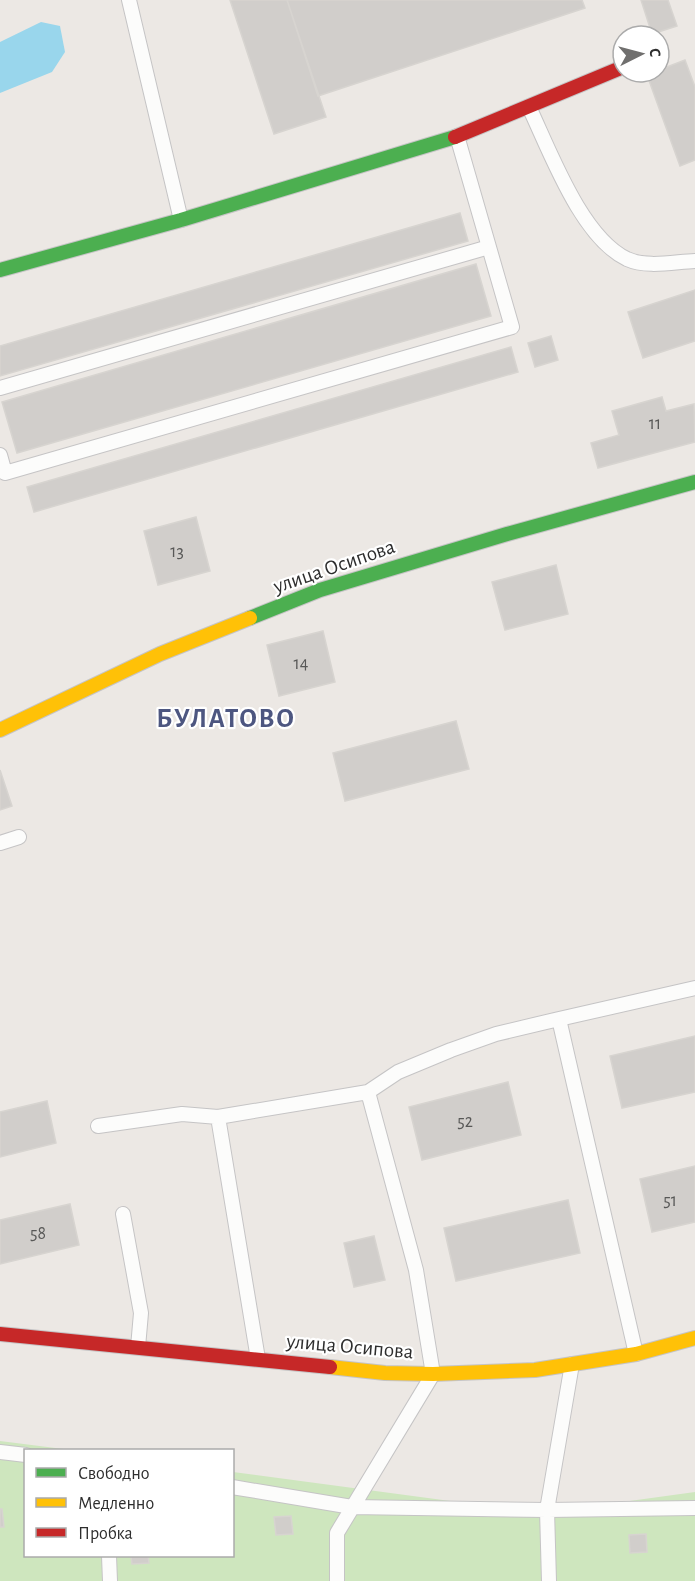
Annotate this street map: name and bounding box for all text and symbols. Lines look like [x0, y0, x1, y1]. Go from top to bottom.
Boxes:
north arrow [611, 24, 671, 84]
text: С [647, 47, 663, 58]
house number: 11 [649, 415, 661, 433]
street label: улица Осипова [270, 536, 398, 597]
house number: 13 [170, 543, 184, 561]
house number: 14 [294, 655, 309, 673]
district label: БУЛАТОВО [156, 705, 296, 732]
house number: 52 [457, 1113, 473, 1131]
house number: 51 [663, 1192, 677, 1210]
house number: 58 [30, 1225, 46, 1243]
street label: улица Осипова [285, 1330, 415, 1363]
legend [24, 1449, 234, 1557]
text: Свободно [78, 1464, 150, 1483]
text: Медленно [78, 1495, 154, 1513]
text: Пробка [78, 1524, 133, 1543]

